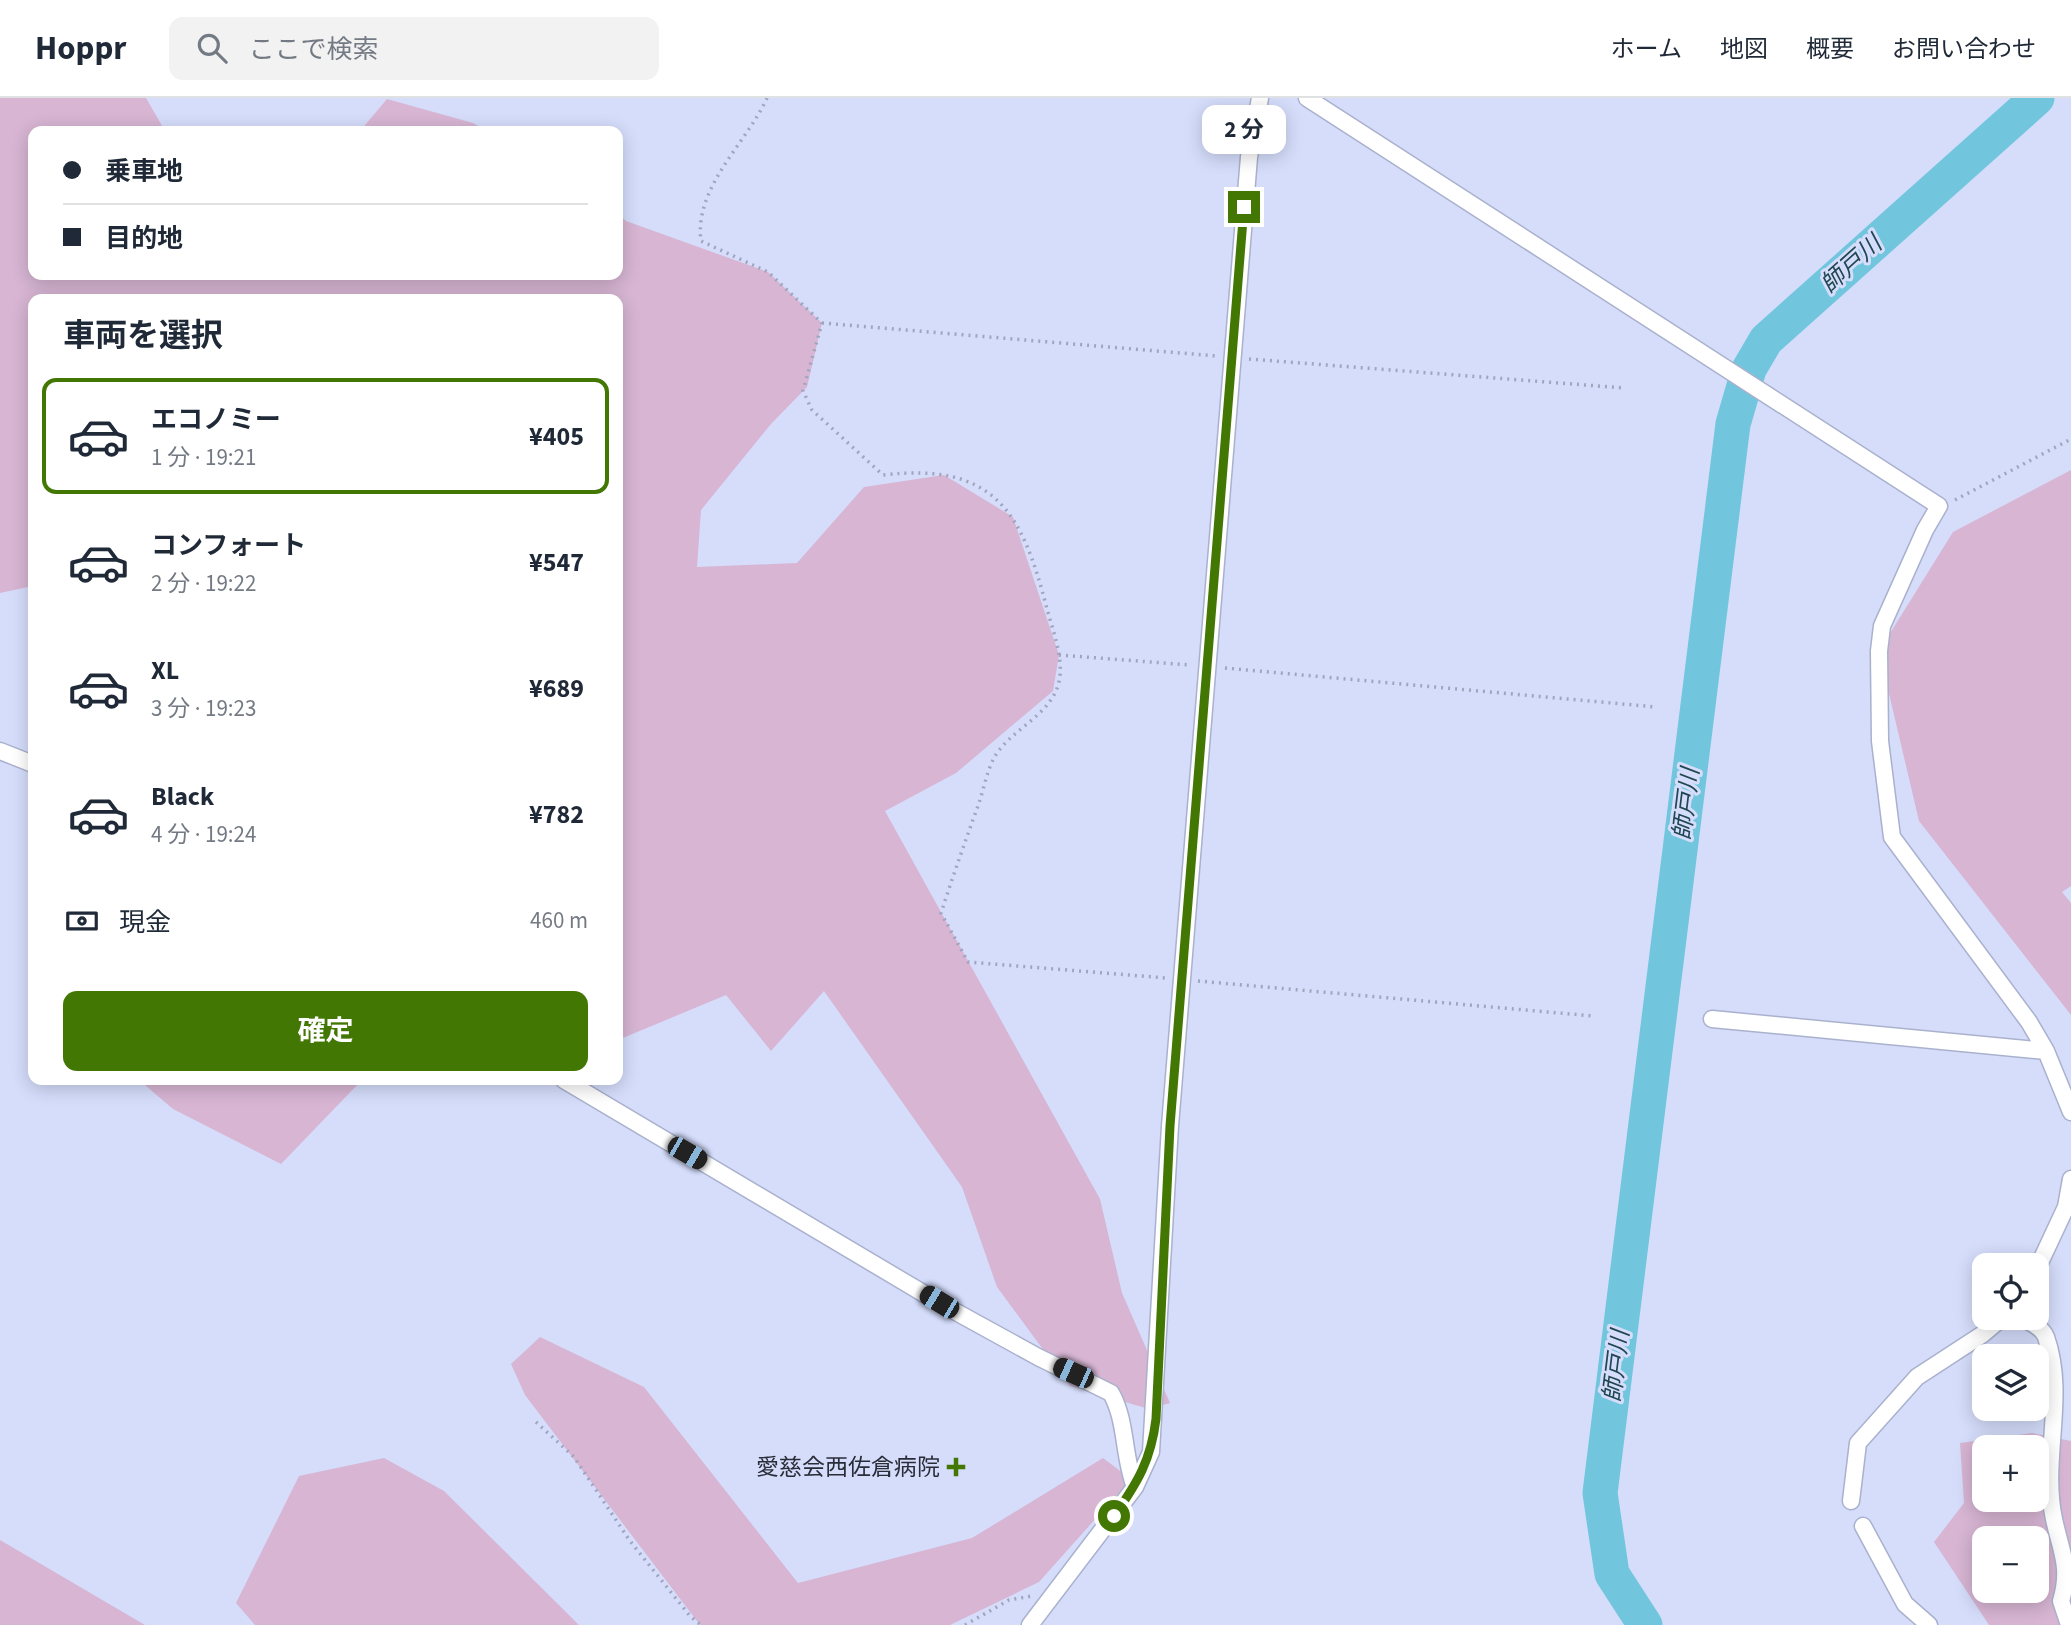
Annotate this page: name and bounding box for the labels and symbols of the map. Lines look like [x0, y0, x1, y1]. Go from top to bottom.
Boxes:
callout: 2 分 [1202, 105, 1286, 154]
route end [1228, 191, 1260, 223]
water label: 師戸川 [1813, 225, 1892, 301]
water label: 師戸川 [1665, 763, 1709, 842]
car [664, 1133, 711, 1173]
car [916, 1282, 963, 1322]
water label: 師戸川 [1595, 1325, 1639, 1404]
car [1050, 1355, 1097, 1391]
place label: 愛慈会西佐倉病院 [756, 1451, 940, 1484]
marker: 愛慈会西佐倉病院 [946, 1457, 966, 1477]
route start [1098, 1500, 1130, 1532]

